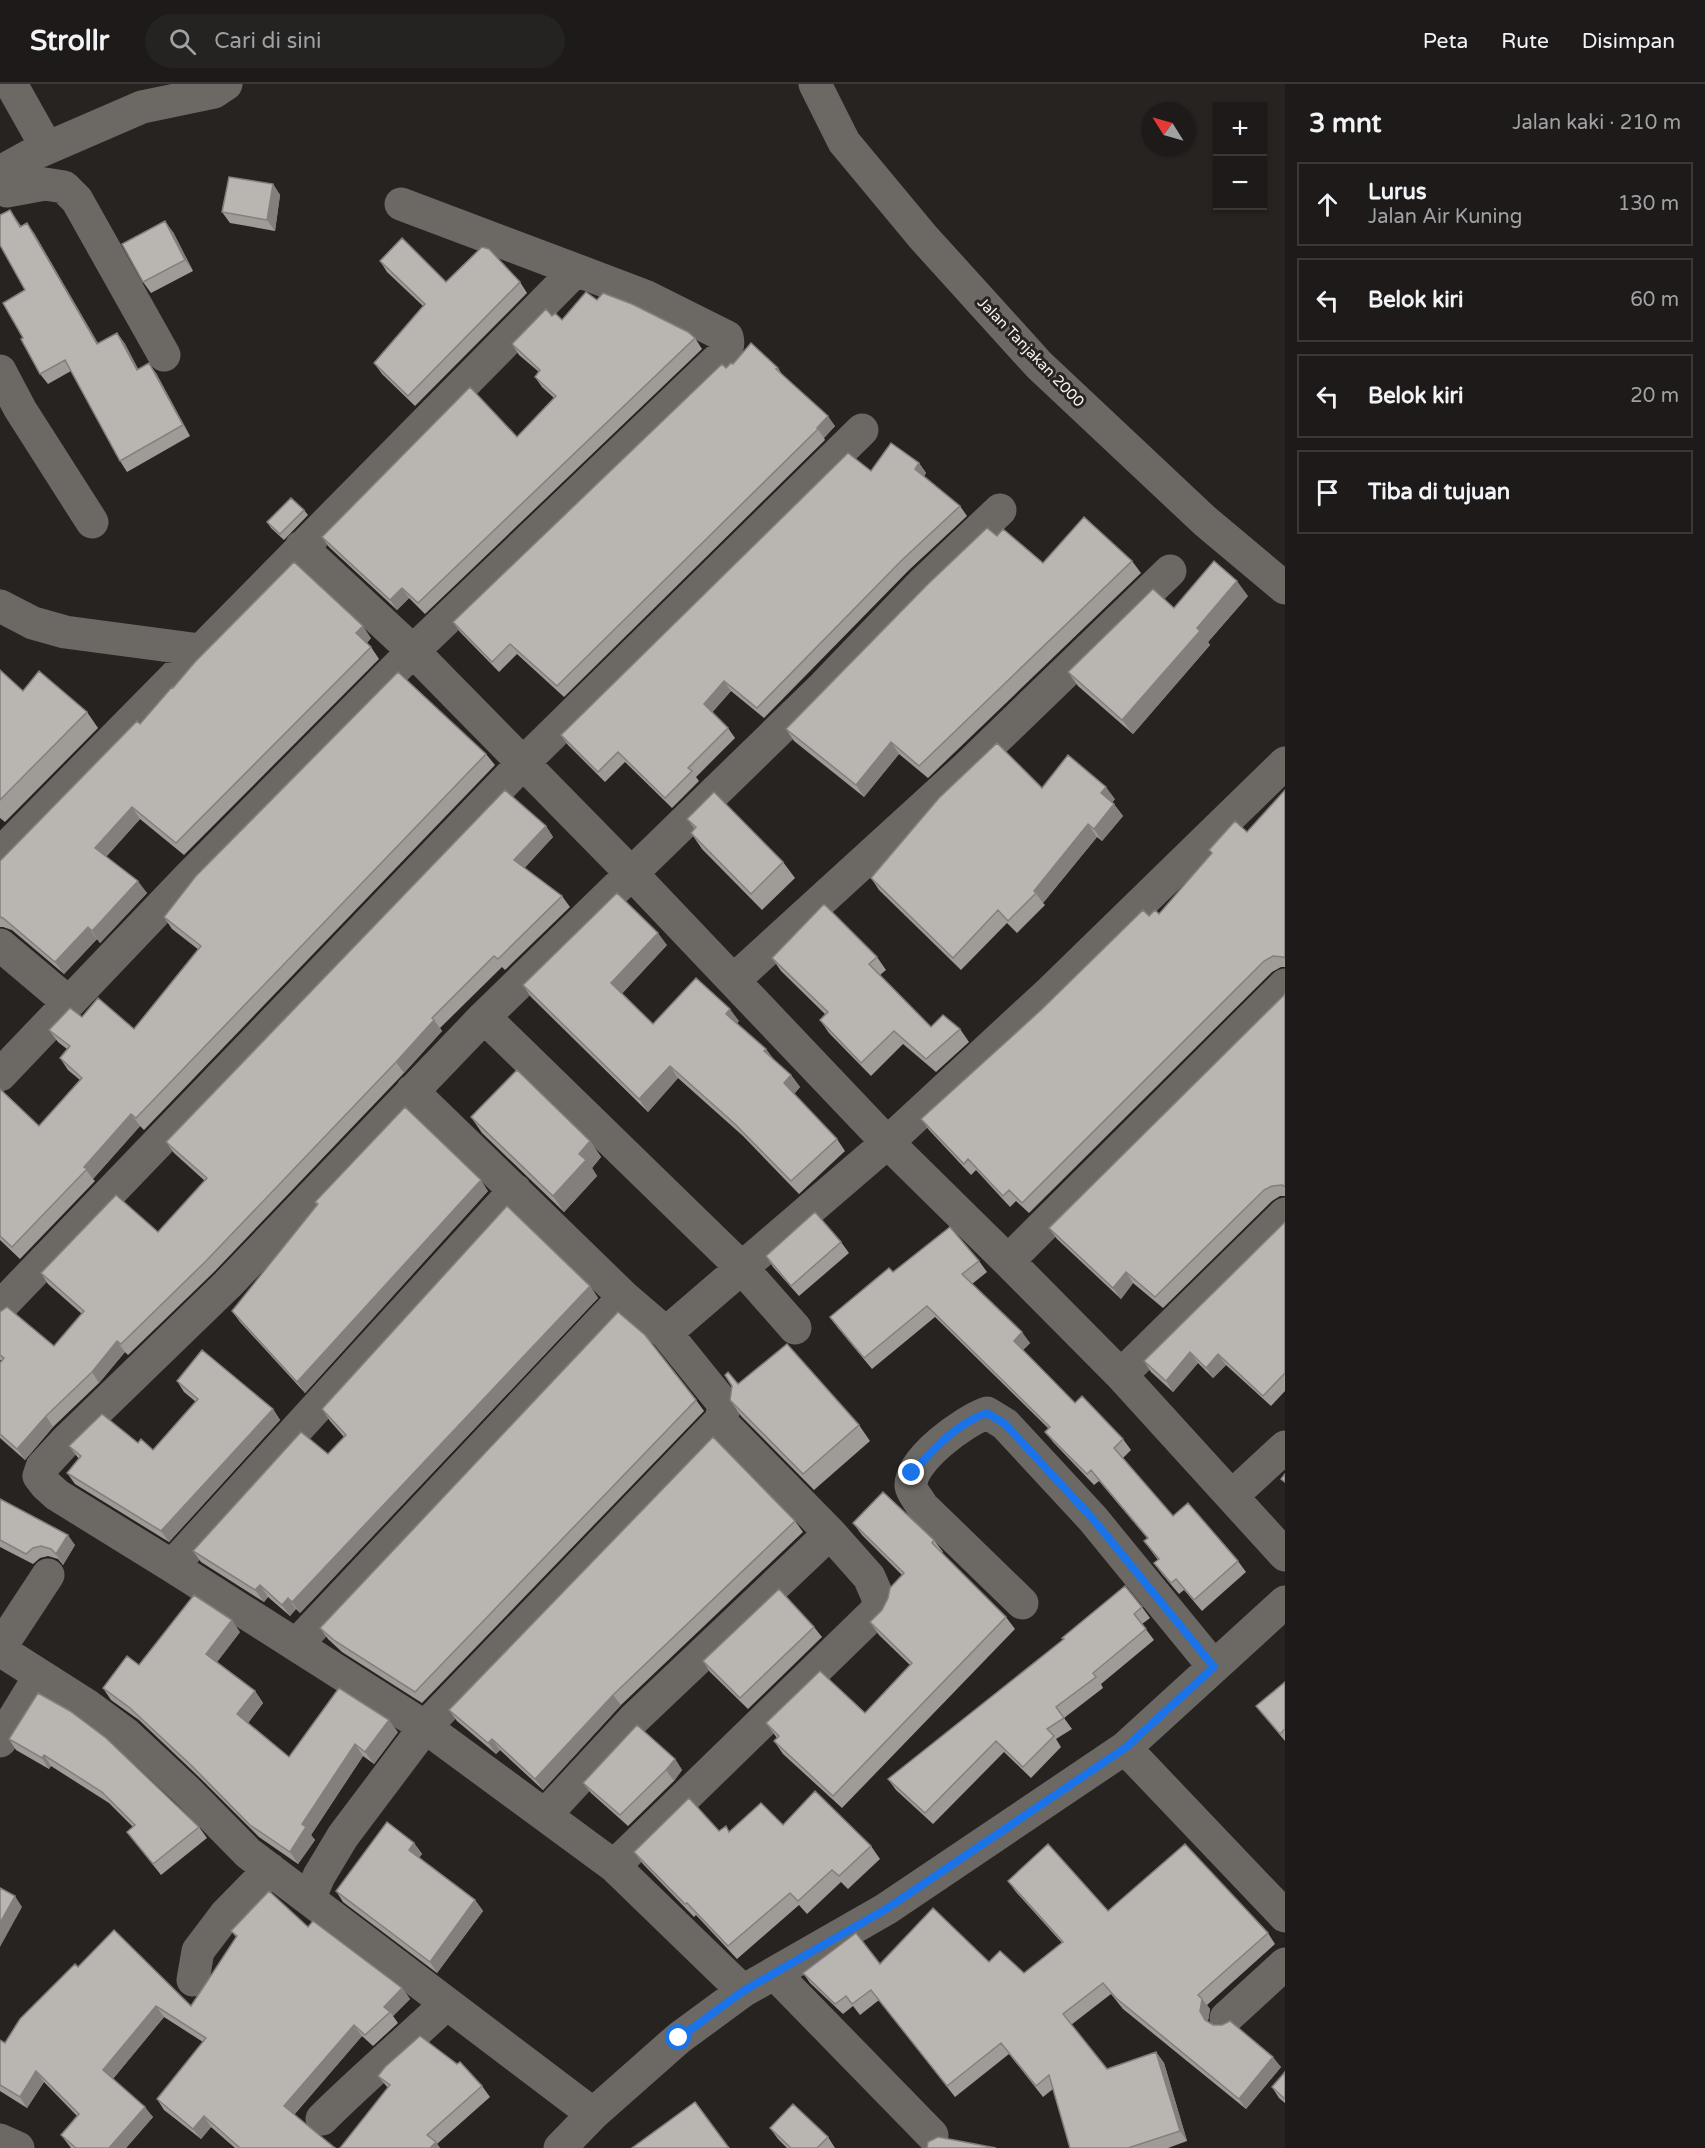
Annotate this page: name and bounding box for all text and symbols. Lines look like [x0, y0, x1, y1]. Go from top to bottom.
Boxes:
search box [145, 14, 565, 68]
text: Strollr [30, 24, 109, 58]
icon: search [166, 25, 199, 58]
text: Cari di sini [214, 28, 322, 54]
text: Peta [1423, 29, 1468, 54]
text: Rute [1501, 29, 1549, 54]
text: Disimpan [1582, 29, 1675, 54]
north arrow [1141, 102, 1195, 156]
map controls [1213, 102, 1267, 210]
button: + [1213, 102, 1267, 156]
text: 3 mnt [1309, 108, 1381, 139]
text: Jalan kaki · 210 m [1512, 111, 1681, 135]
button: − [1213, 156, 1267, 210]
text: Lurus [1368, 179, 1426, 205]
icon: ahead [1311, 188, 1344, 221]
text: 130 m [1618, 192, 1679, 216]
text: Jalan Air Kuning [1368, 205, 1522, 229]
icon: left [1311, 284, 1344, 317]
text: Belok kiri [1368, 287, 1464, 313]
text: 60 m [1630, 288, 1679, 312]
street label: Jalan Tanjakan 2000 [974, 293, 1088, 411]
icon: left [1311, 380, 1344, 413]
text: Belok kiri [1368, 383, 1464, 409]
text: 20 m [1630, 384, 1679, 408]
icon: arrive [1311, 476, 1344, 509]
text: Tiba di tujuan [1368, 479, 1510, 505]
route end [898, 1459, 924, 1485]
route start [665, 2024, 691, 2050]

